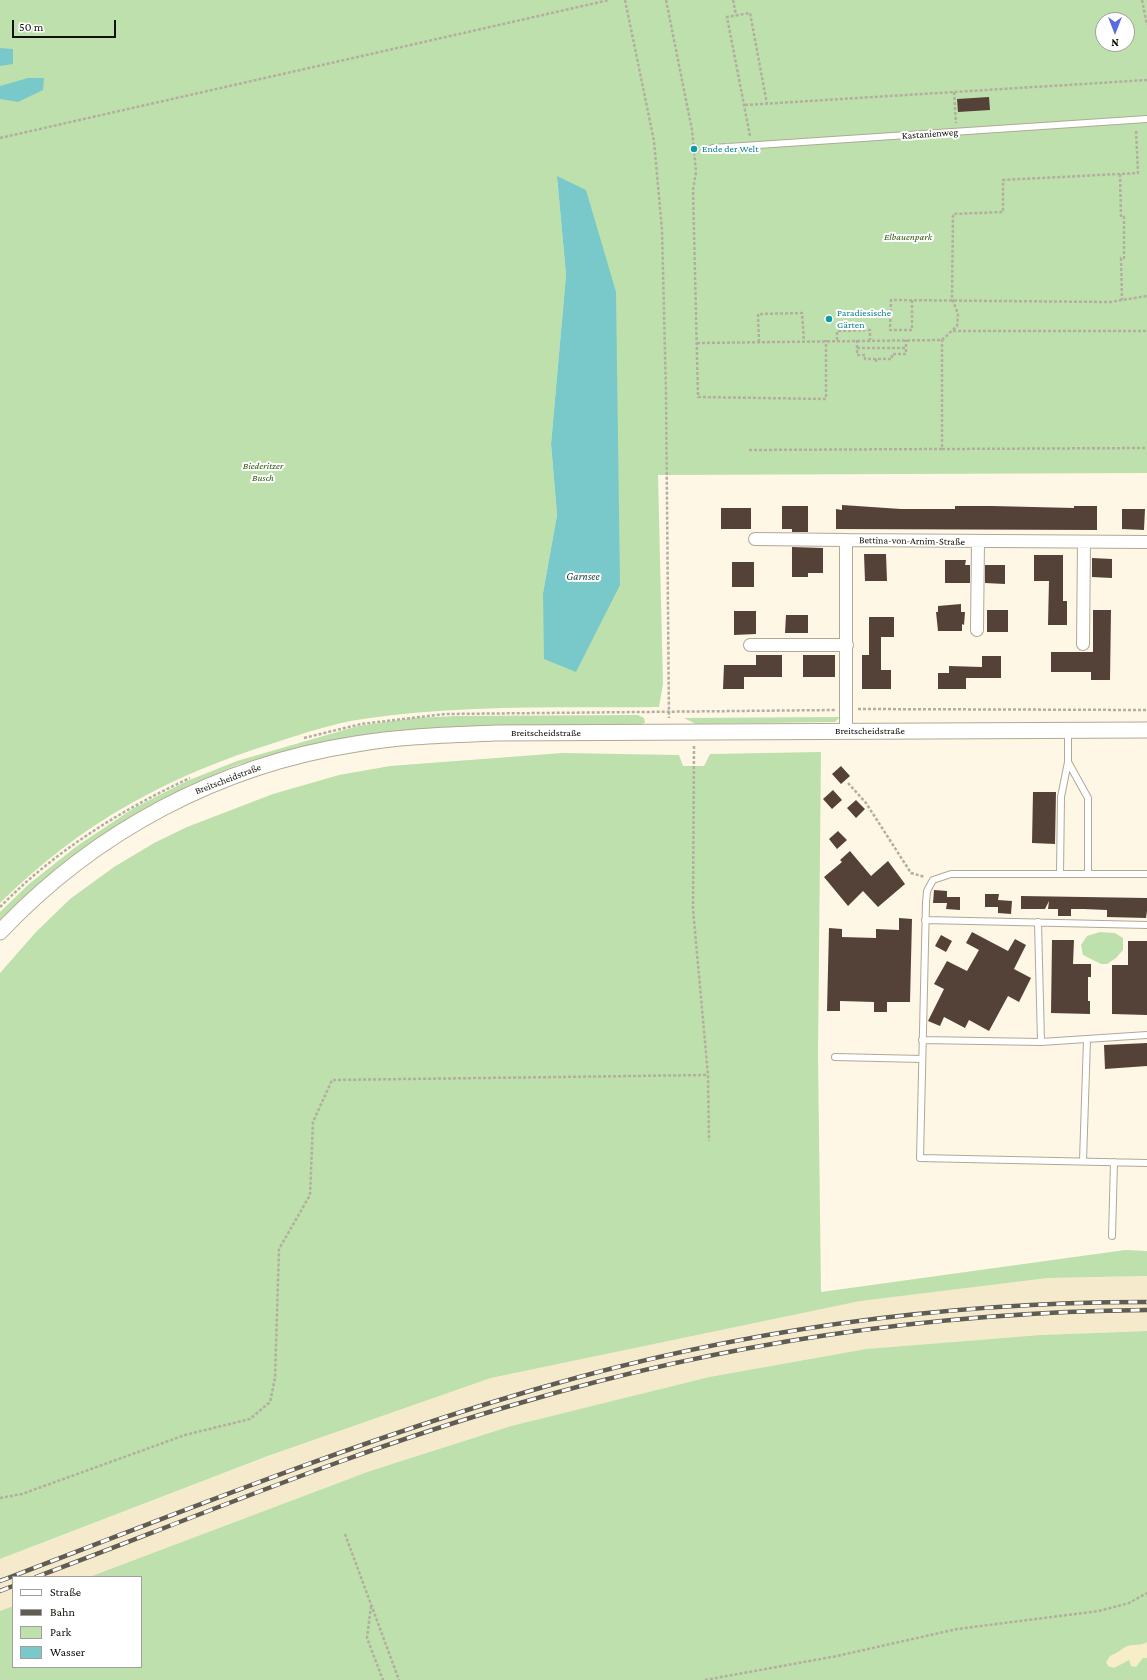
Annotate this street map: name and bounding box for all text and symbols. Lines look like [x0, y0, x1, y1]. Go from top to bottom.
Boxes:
scale bar [14, 12, 118, 38]
north arrow [1095, 12, 1135, 52]
text: 50 m [19, 20, 43, 34]
text: N [1111, 37, 1119, 49]
street label: Kastanienweg [901, 126, 959, 142]
place label: Ende der Welt [702, 143, 759, 155]
marker: Ende der Welt [689, 144, 699, 154]
park label: Elbauenpark [884, 231, 932, 243]
place label: Paradiesische Gärten [837, 307, 891, 330]
marker: Paradiesische Gärten [824, 314, 834, 324]
park label: Biederitzer Busch [243, 460, 283, 484]
street label: Bettina-von-Arnim-Straße [859, 534, 965, 548]
water label: Garnsee [566, 570, 600, 584]
street label: Breitscheidstraße [835, 725, 905, 737]
street label: Breitscheidstraße [511, 727, 581, 739]
street label: Breitscheidstraße [193, 761, 263, 797]
legend [12, 1576, 142, 1668]
text: Straße [50, 1585, 81, 1599]
text: Bahn [50, 1605, 75, 1619]
text: Park [50, 1625, 71, 1639]
text: Wasser [50, 1645, 85, 1659]

